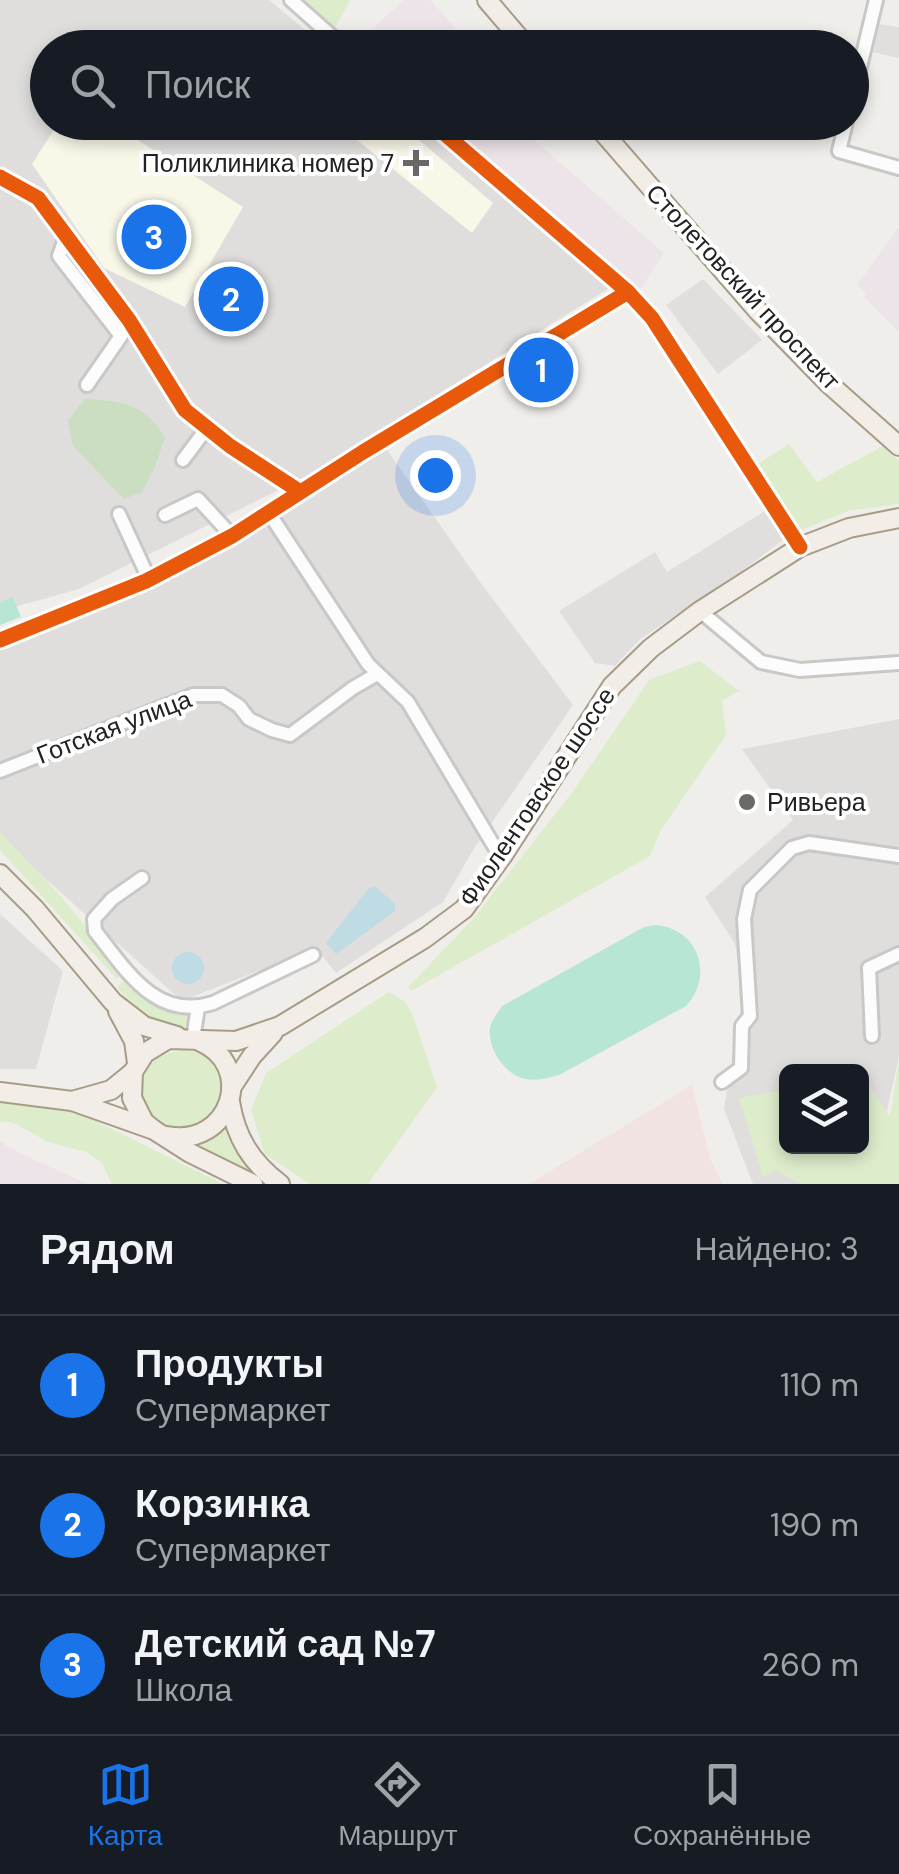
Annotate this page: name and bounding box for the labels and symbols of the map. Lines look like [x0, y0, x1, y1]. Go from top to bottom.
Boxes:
place label: Поликлиника номер 7 [142, 147, 394, 180]
marker: Поликлиника номер 7 [403, 150, 429, 176]
street label: Столетовский проспект [639, 177, 848, 397]
pin: 3 [122, 200, 186, 274]
pin: 2 [198, 262, 264, 336]
pin: 1 [508, 332, 574, 408]
your location [410, 450, 461, 501]
street label: Фиолентовское шоссе [451, 681, 623, 913]
street label: Готская улица [32, 682, 196, 772]
place label: Ривьера [767, 786, 866, 819]
marker: Ривьера [736, 791, 758, 813]

